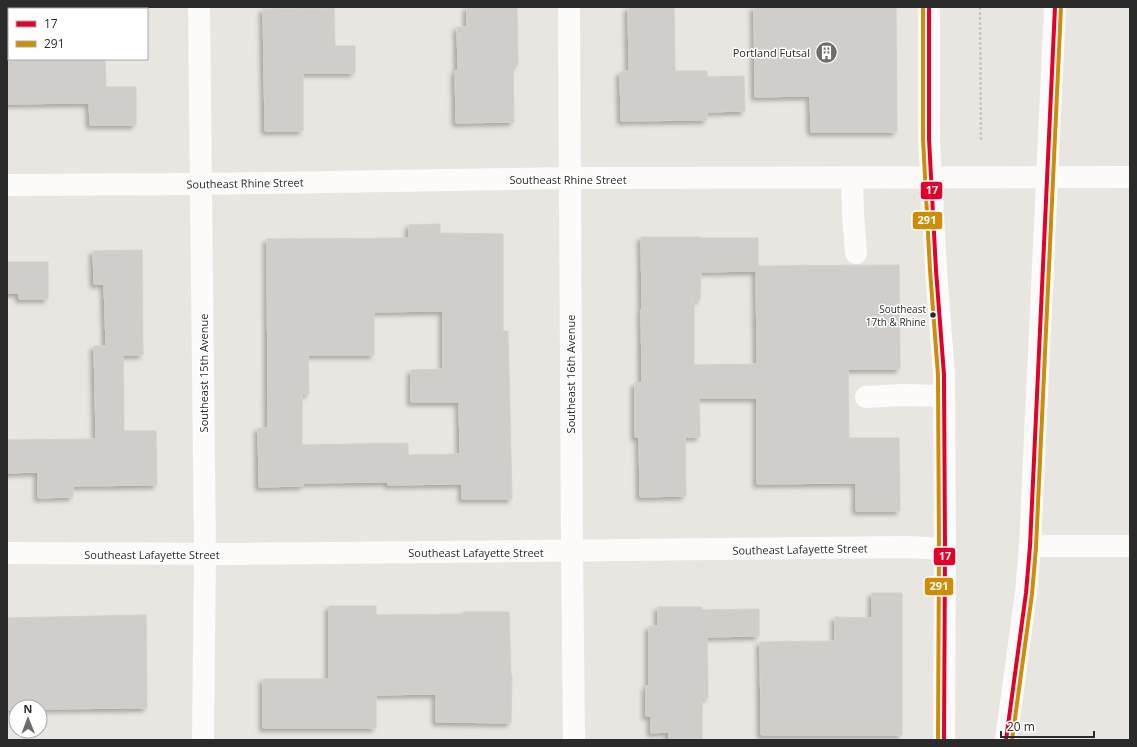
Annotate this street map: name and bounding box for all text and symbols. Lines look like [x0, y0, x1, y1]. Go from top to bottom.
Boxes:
legend [8, 8, 148, 60]
text: 17 [44, 15, 58, 32]
text: 291 [44, 35, 65, 52]
building icon: Portland Futsal [813, 39, 839, 65]
place label: Portland Futsal [733, 45, 810, 60]
street label: Southeast Rhine Street [509, 172, 627, 187]
street label: Southeast Rhine Street [186, 174, 304, 192]
line badge: 17 [920, 181, 943, 200]
text: 17 [926, 182, 938, 197]
line badge: 291 [912, 211, 943, 230]
text: 291 [918, 212, 936, 227]
place label: Southeast 17th & Rhine [866, 302, 926, 329]
marker: Southeast 17th & Rhine [928, 310, 938, 320]
street label: Southeast 15th Avenue [196, 314, 211, 432]
street label: Southeast 16th Avenue [563, 315, 578, 433]
street label: Southeast Lafayette Street [732, 540, 868, 558]
street label: Southeast Lafayette Street [408, 545, 544, 560]
street label: Southeast Lafayette Street [84, 547, 220, 562]
line badge: 17 [933, 547, 956, 566]
text: 17 [939, 548, 951, 563]
line badge: 291 [924, 577, 954, 596]
text: 291 [930, 578, 948, 593]
north arrow [8, 699, 48, 739]
text: N [23, 701, 32, 716]
scale bar [1001, 713, 1094, 739]
text: 20 m [1007, 718, 1035, 735]

